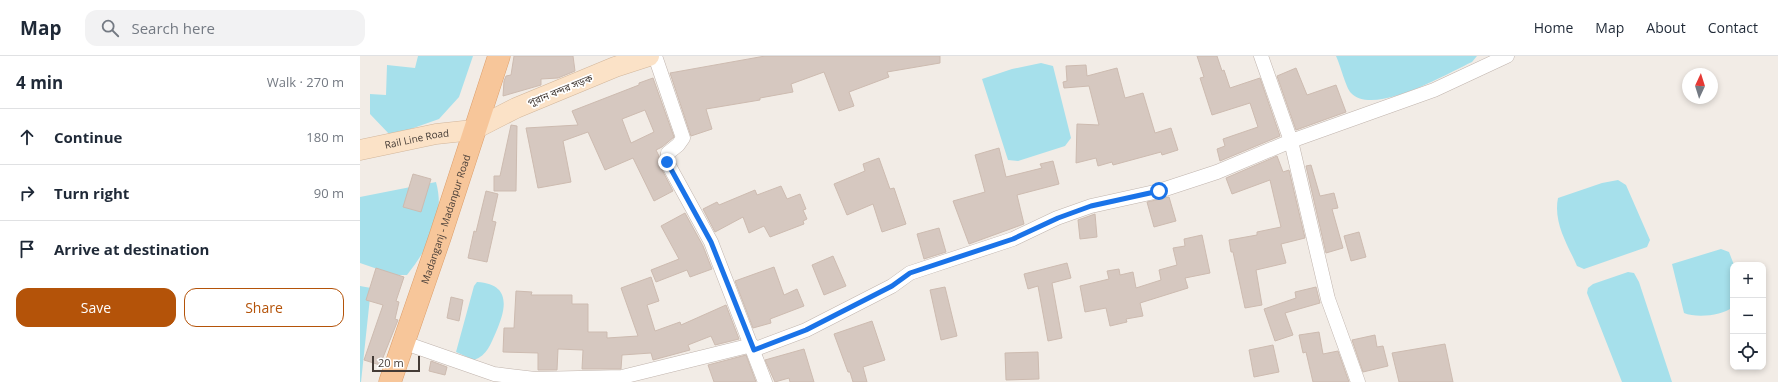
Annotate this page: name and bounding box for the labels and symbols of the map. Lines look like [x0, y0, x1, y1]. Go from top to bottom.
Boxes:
north arrow [1682, 68, 1718, 104]
street label: পুরান বন্দর সড়ক [525, 70, 595, 109]
street label: Rail Line Road [383, 126, 450, 152]
street label: Madanganj - Madanpur Road [417, 153, 473, 286]
route end [658, 153, 676, 171]
route start [1150, 182, 1168, 200]
scale bar [372, 354, 420, 373]

